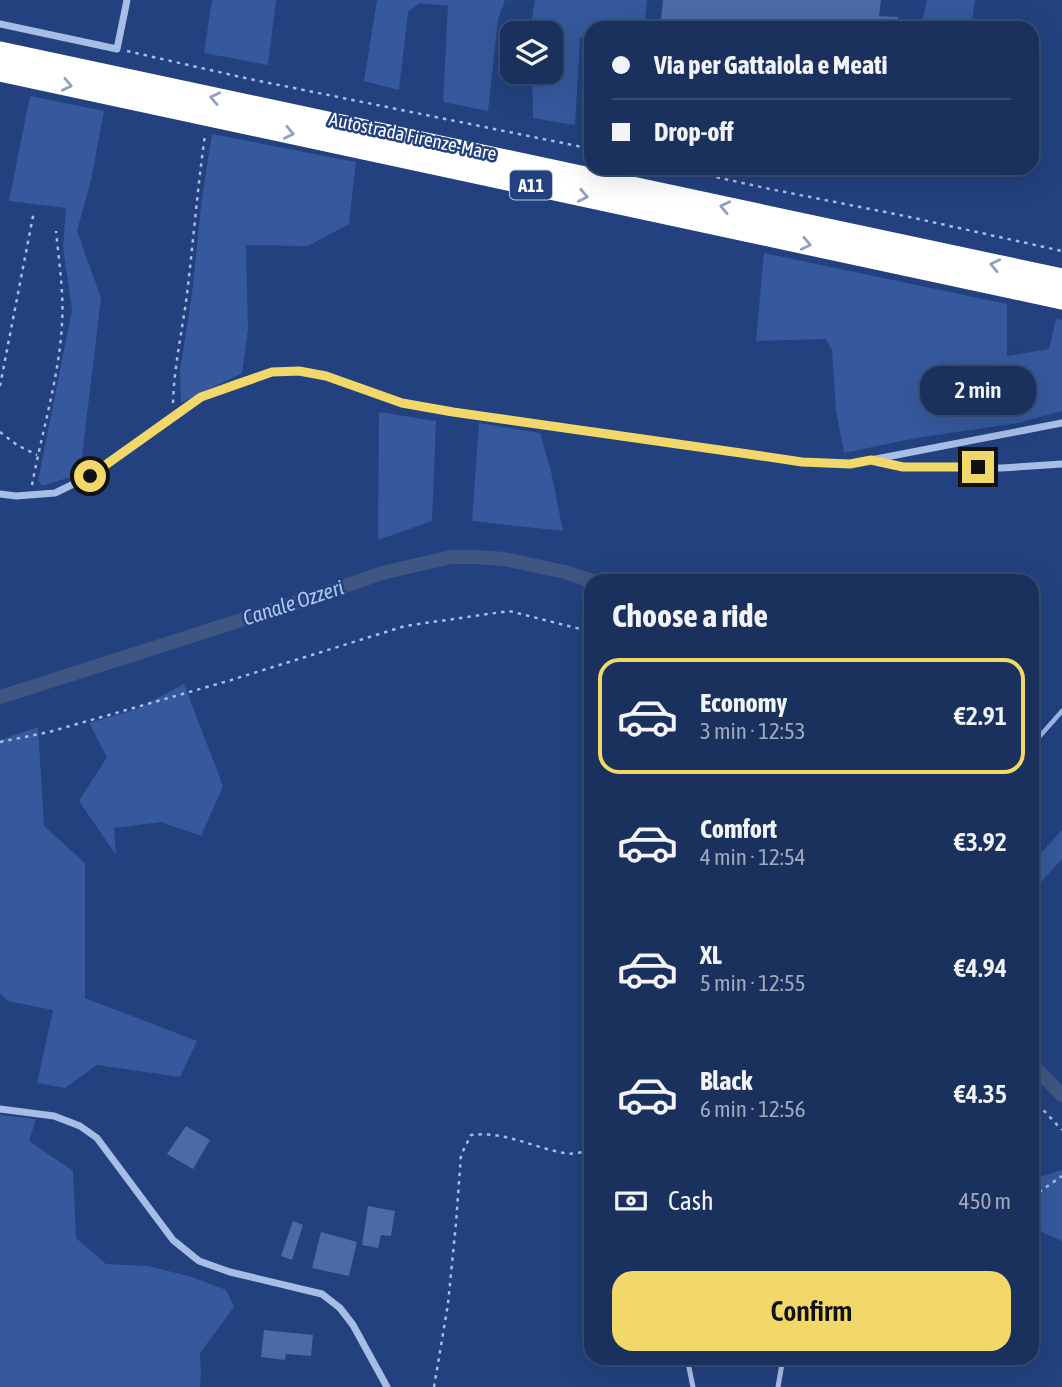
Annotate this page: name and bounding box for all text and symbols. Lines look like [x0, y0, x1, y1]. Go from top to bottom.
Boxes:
map controls [500, 21, 563, 84]
button: layers [500, 21, 563, 84]
text: Via per Gattaiola e Meati [654, 50, 888, 80]
one-way arrow [61, 77, 73, 92]
one-way arrow [209, 91, 221, 106]
street label: Autostrada Firenze-Mare [327, 107, 499, 165]
text: Drop-off [654, 117, 734, 147]
one-way arrow [283, 125, 295, 140]
road number: A11 [510, 170, 552, 200]
one-way arrow [577, 188, 589, 203]
one-way arrow [719, 201, 731, 216]
one-way arrow [800, 236, 812, 251]
one-way arrow [989, 259, 1001, 274]
callout: 2 min [920, 365, 1036, 414]
text: 2 min [955, 377, 1001, 403]
route end [962, 451, 994, 483]
route start [74, 460, 106, 492]
water label: Canale Ozzeri [240, 574, 347, 630]
text: Choose a ride [612, 597, 768, 634]
icon: car [616, 685, 679, 748]
text: Economy [700, 688, 787, 718]
text: €2.91 [954, 701, 1007, 731]
text: 3 min · 12:53 [700, 718, 806, 744]
icon: car [616, 811, 679, 874]
text: Comfort [700, 814, 777, 844]
text: €3.92 [954, 827, 1007, 857]
text: 4 min · 12:54 [700, 844, 806, 870]
icon: car [616, 937, 679, 1000]
text: XL [700, 940, 722, 970]
text: €4.94 [954, 953, 1007, 983]
text: 5 min · 12:55 [700, 970, 806, 996]
icon: car [616, 1063, 679, 1126]
text: Black [700, 1066, 752, 1096]
text: €4.35 [954, 1079, 1007, 1109]
text: 6 min · 12:56 [700, 1096, 806, 1122]
icon: cash [612, 1182, 650, 1220]
text: Cash [668, 1186, 714, 1216]
text: 450 m [959, 1188, 1011, 1214]
button: Confirm [612, 1271, 1011, 1351]

